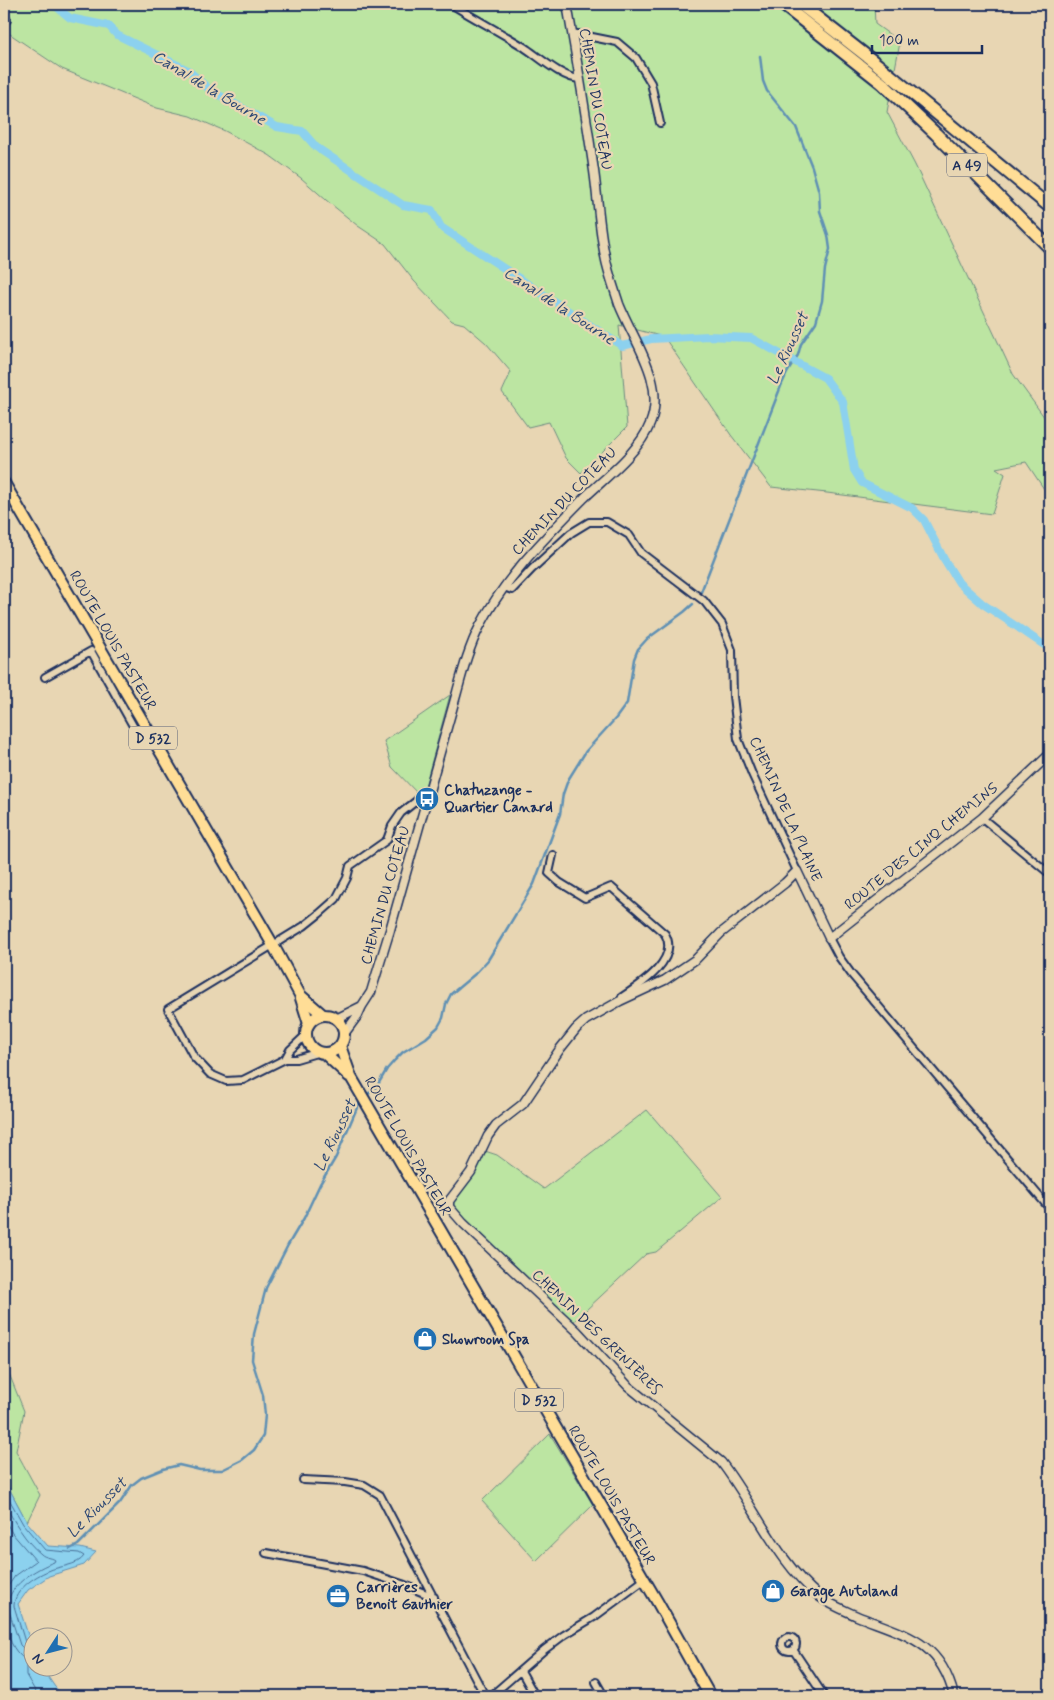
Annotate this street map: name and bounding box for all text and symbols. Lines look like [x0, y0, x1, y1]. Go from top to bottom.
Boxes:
scale bar [872, 22, 982, 54]
street label: CHEMIN DU COTEAU [574, 27, 616, 172]
text: 100 m [879, 31, 919, 51]
water label: Canal de la Bourne [149, 46, 271, 131]
road number: A 49 [947, 154, 987, 176]
water label: Canal de la Bourne [500, 262, 620, 351]
water label: Le Riousset [762, 307, 815, 388]
street label: CHEMIN DU COTEAU [508, 443, 622, 560]
street label: ROUTE LOUIS PASTEUR [64, 567, 160, 714]
road number: D 532 [129, 726, 177, 750]
street label: CHEMIN DE LA PLAINE [744, 734, 826, 885]
street label: ROUTE DES CINQ CHEMINS [841, 778, 1003, 915]
place label: Chatuzange - Quartier Canard [444, 781, 553, 818]
bus stop icon: Chatuzange - Quartier Canard [414, 786, 440, 812]
street label: CHEMIN DU COTEAU [357, 824, 415, 967]
street label: ROUTE LOUIS PASTEUR [359, 1073, 455, 1220]
water label: Le Riousset [309, 1094, 363, 1175]
street label: CHEMIN DES GRENIÈRES [527, 1265, 666, 1400]
shop icon: Showroom Spa [412, 1326, 438, 1352]
place label: Showroom Spa [442, 1330, 530, 1350]
road number: D 532 [515, 1388, 563, 1412]
street label: ROUTE LOUIS PASTEUR [563, 1422, 659, 1569]
water label: Le Riousset [62, 1472, 134, 1543]
place label: Carrières Benoit Gauthier [356, 1578, 454, 1615]
shop icon: Garage Autoland [760, 1578, 786, 1604]
place label: Garage Autoland [790, 1582, 898, 1604]
office icon: Carrières Benoit Gauthier [325, 1583, 351, 1609]
north arrow [22, 1628, 72, 1678]
text: N [28, 1650, 48, 1668]

